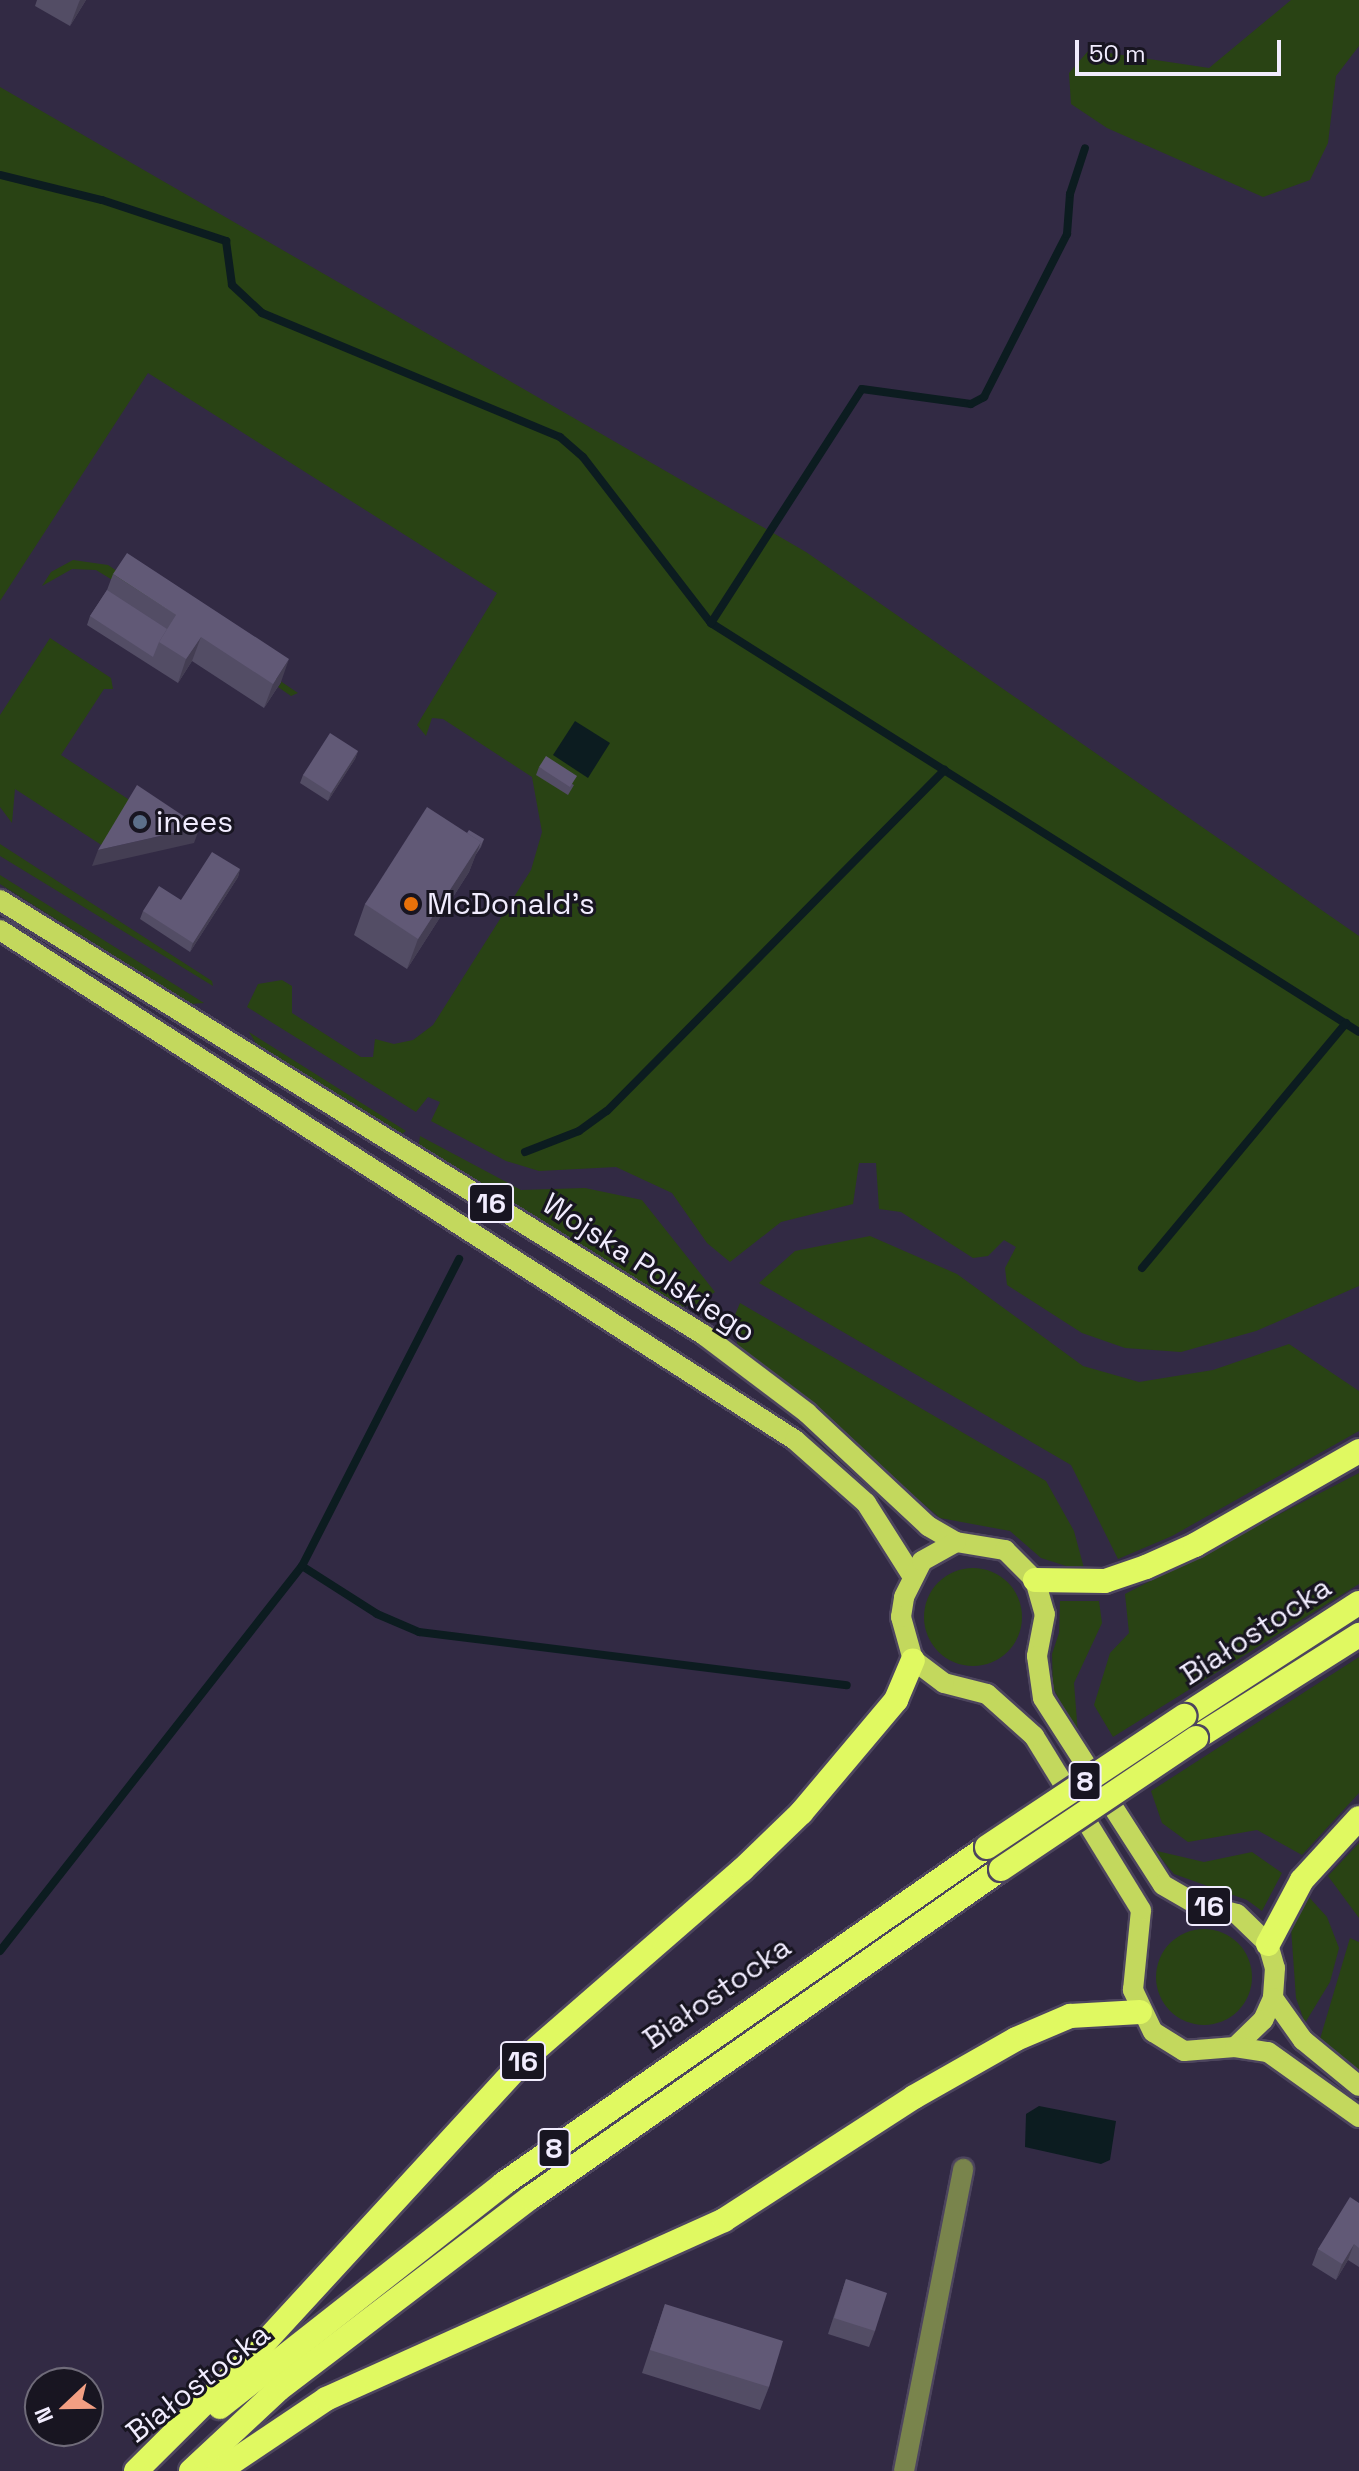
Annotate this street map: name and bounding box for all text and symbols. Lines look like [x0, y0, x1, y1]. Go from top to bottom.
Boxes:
scale bar [1079, 24, 1285, 74]
text: 50 m [1089, 38, 1146, 69]
place label: inees [156, 804, 233, 840]
marker: inees [131, 813, 149, 831]
place label: McDonald's [427, 886, 595, 922]
marker: McDonald's [402, 895, 420, 913]
road number: 16 [467, 1179, 515, 1227]
street label: Wojska Polskiego [536, 1186, 762, 1350]
street label: Białostocka [1174, 1569, 1338, 1693]
road number: 8 [1067, 1757, 1103, 1805]
road number: 16 [1185, 1882, 1233, 1930]
street label: Białostocka [636, 1929, 798, 2057]
road number: 16 [499, 2037, 547, 2085]
road number: 8 [536, 2124, 572, 2172]
street label: Białostocka [119, 2316, 277, 2450]
north arrow [24, 2367, 104, 2447]
text: N [28, 2403, 59, 2427]

